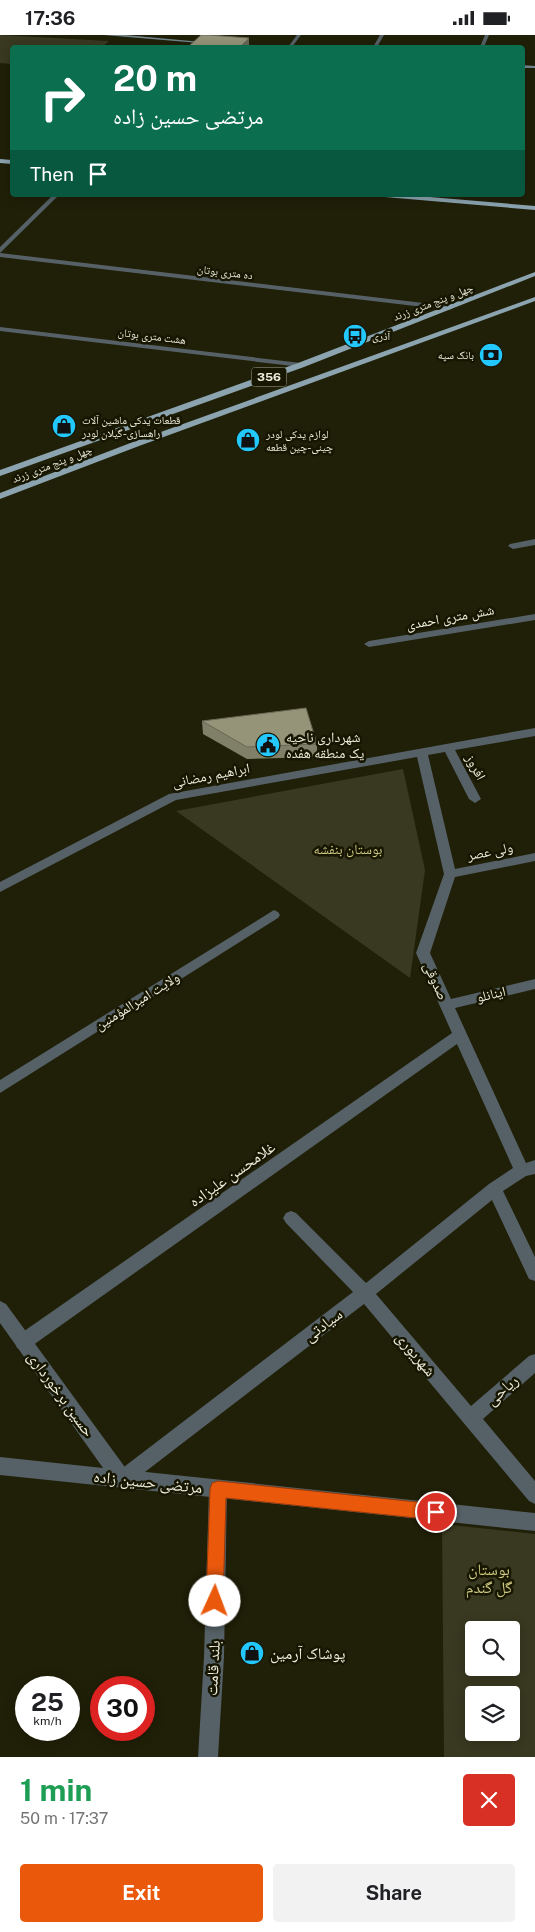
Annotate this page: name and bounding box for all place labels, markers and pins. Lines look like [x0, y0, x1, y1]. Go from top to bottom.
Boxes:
bus stop icon: آذری [342, 323, 368, 349]
place label: آذری [372, 330, 390, 343]
bank icon: بانک سپه [478, 342, 504, 368]
place label: بانک سپه [438, 349, 474, 362]
shop icon: قطعات یدکی ماشین آلات راهسازی-گیلان لودر [51, 413, 77, 439]
place label: قطعات یدکی ماشین آلات راهسازی-گیلان لودر [81, 414, 181, 440]
shop icon: لوازم یدکی لودر چینی-چین قطعه [235, 427, 261, 453]
place label: لوازم یدکی لودر چینی-چین قطعه [265, 428, 333, 454]
place label: شهرداری ناحیه یک منطقه هفده [286, 729, 365, 761]
public building icon: شهرداری ناحیه یک منطقه هفده [255, 732, 281, 758]
pin [415, 1491, 457, 1533]
shop icon: پوشاک آرمین [239, 1640, 265, 1666]
place label: پوشاک آرمین [270, 1644, 346, 1664]

